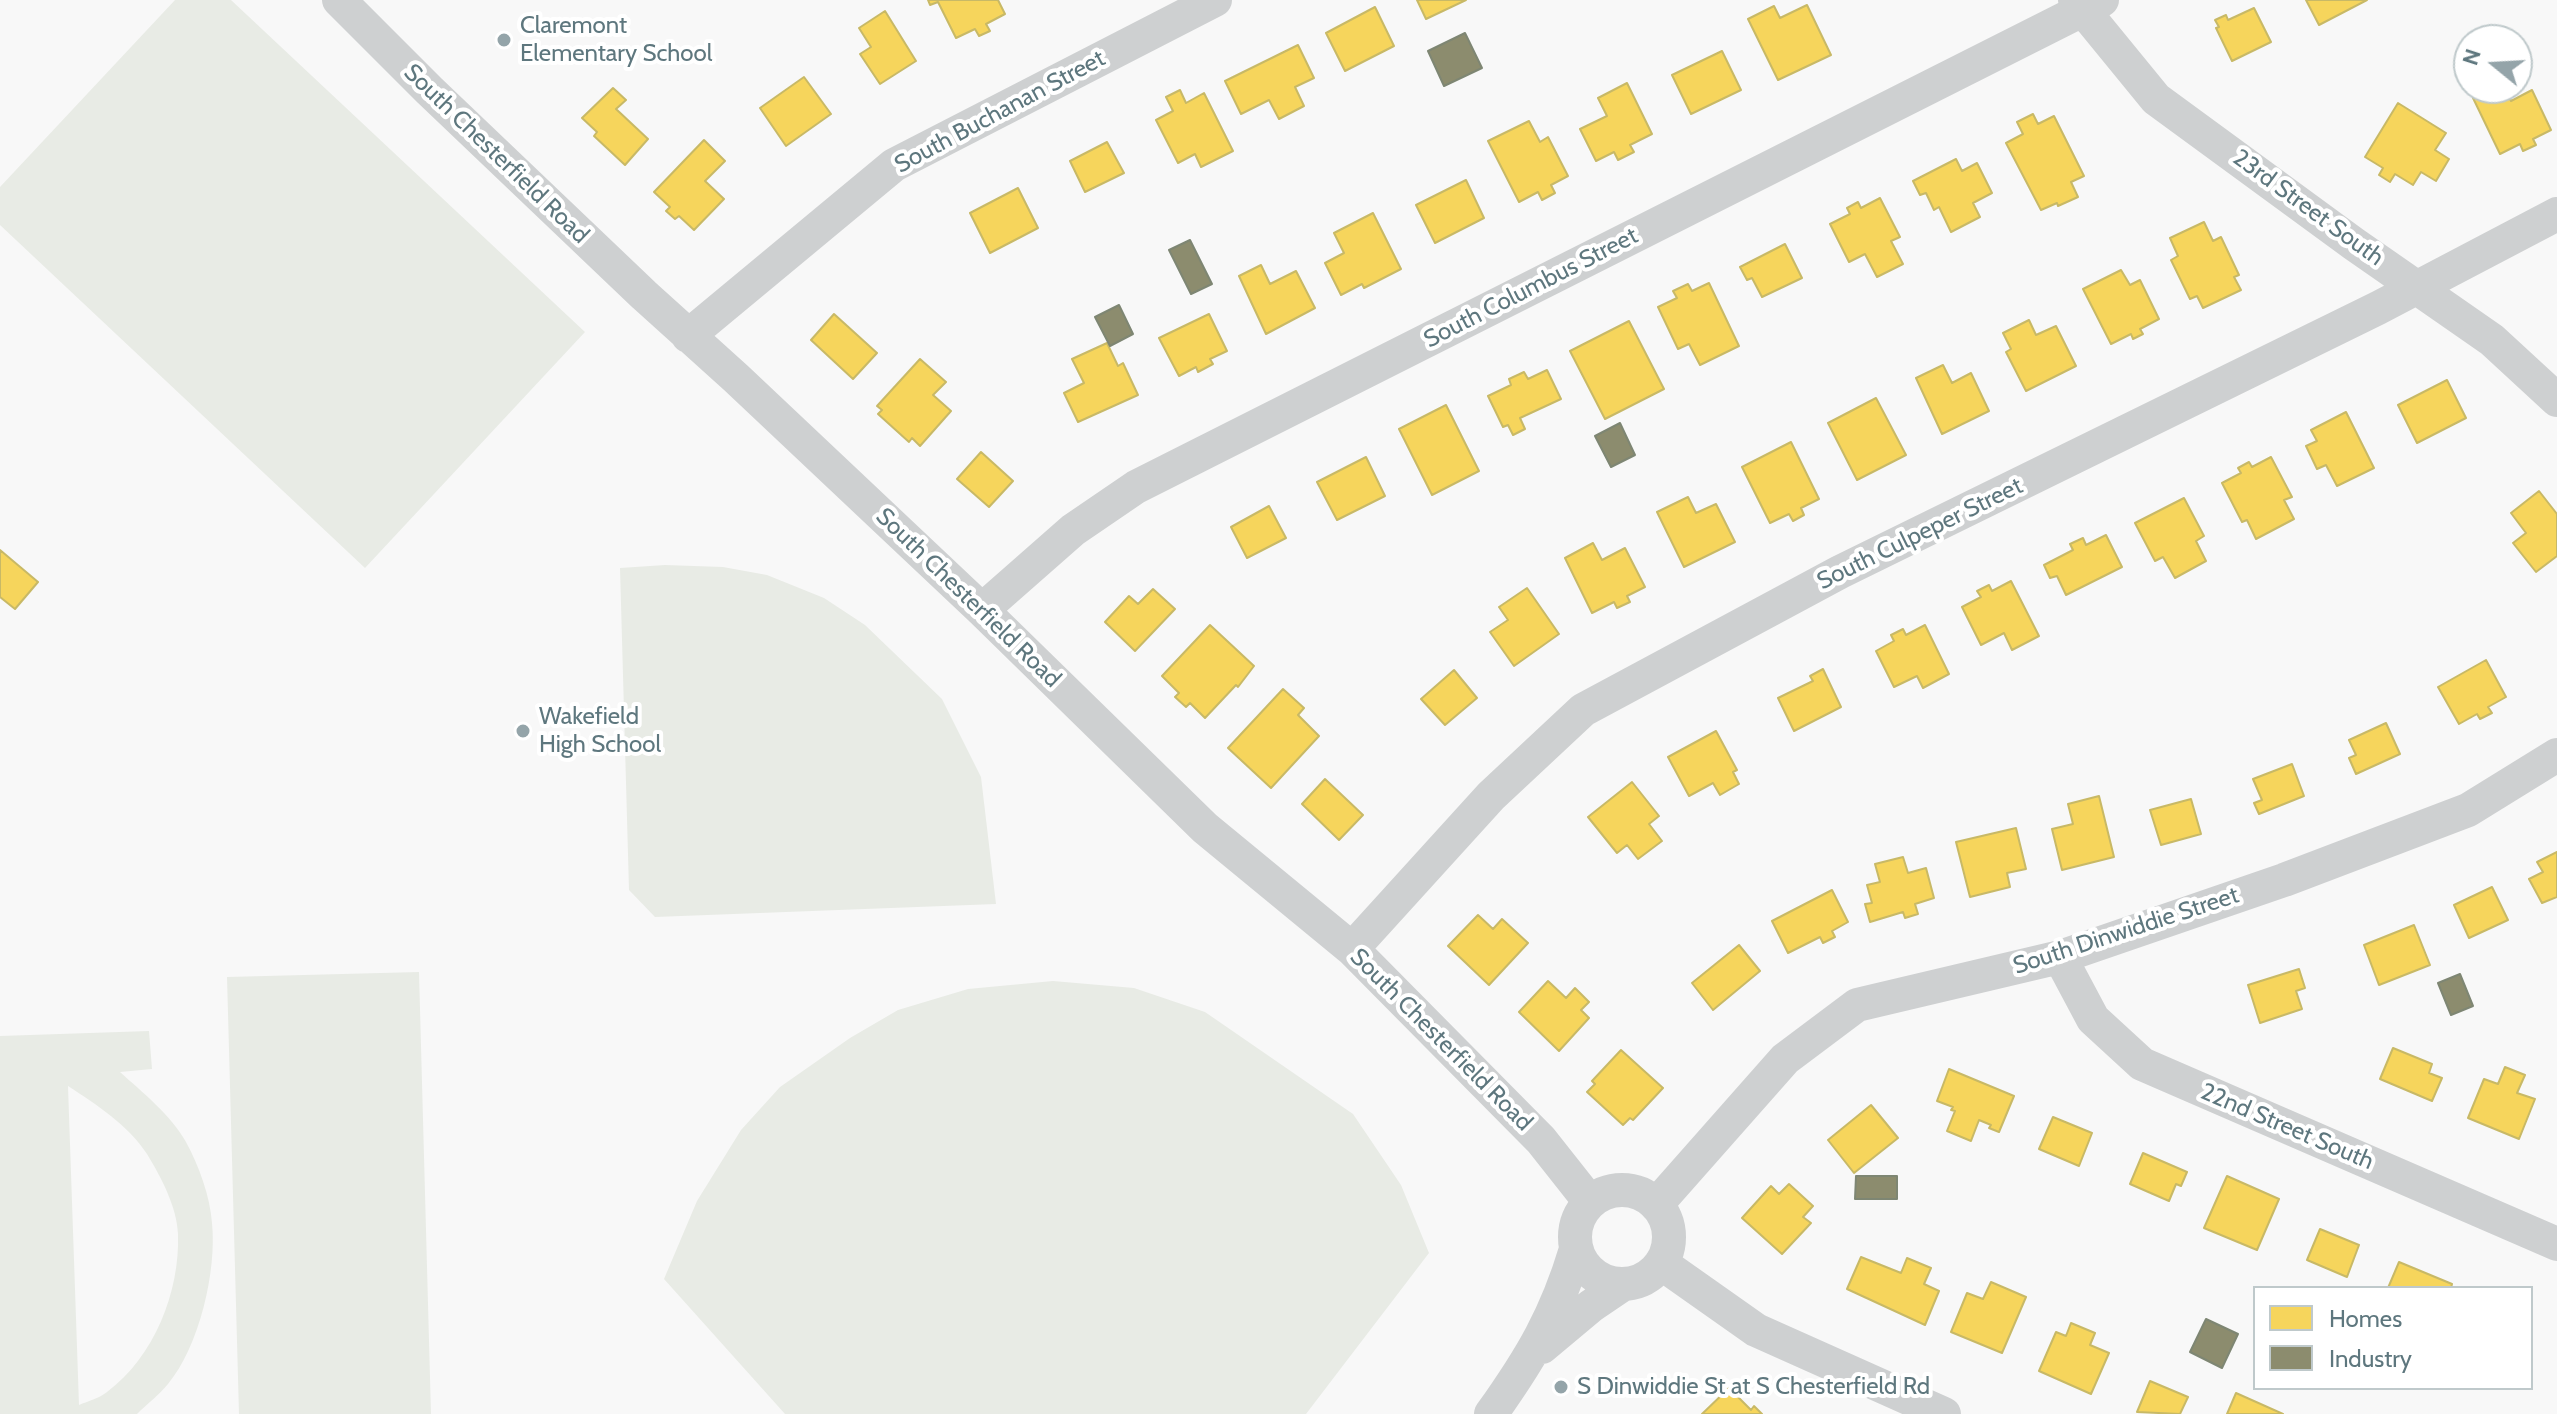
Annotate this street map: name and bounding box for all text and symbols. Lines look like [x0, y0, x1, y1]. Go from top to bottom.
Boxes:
place label: Claremont Elementary School [520, 12, 712, 68]
north arrow [2453, 24, 2533, 104]
marker: Claremont Elementary School [495, 31, 513, 49]
street label: South Buchanan Street [890, 44, 1110, 180]
text: N [2456, 45, 2487, 69]
street label: South Chesterfield Road [398, 58, 594, 250]
street label: 23rd Street South [2227, 144, 2389, 272]
street label: South Columbus Street [1419, 222, 1643, 354]
street label: South Culpeper Street [1813, 472, 2027, 596]
street label: South Chesterfield Road [870, 502, 1066, 694]
place label: Wakefield High School [539, 703, 661, 759]
marker: Wakefield High School [514, 722, 532, 740]
street label: South Dinwiddie Street [2010, 881, 2242, 981]
street label: South Chesterfield Road [1344, 943, 1538, 1137]
street label: 22nd Street South [2196, 1078, 2378, 1176]
legend [2253, 1286, 2533, 1390]
text: Homes [2329, 1304, 2402, 1333]
text: Industry [2329, 1344, 2412, 1373]
place label: S Dinwiddie St at S Chesterfield Rd [1577, 1373, 1930, 1401]
marker: S Dinwiddie St at S Chesterfield Rd [1552, 1378, 1570, 1396]

